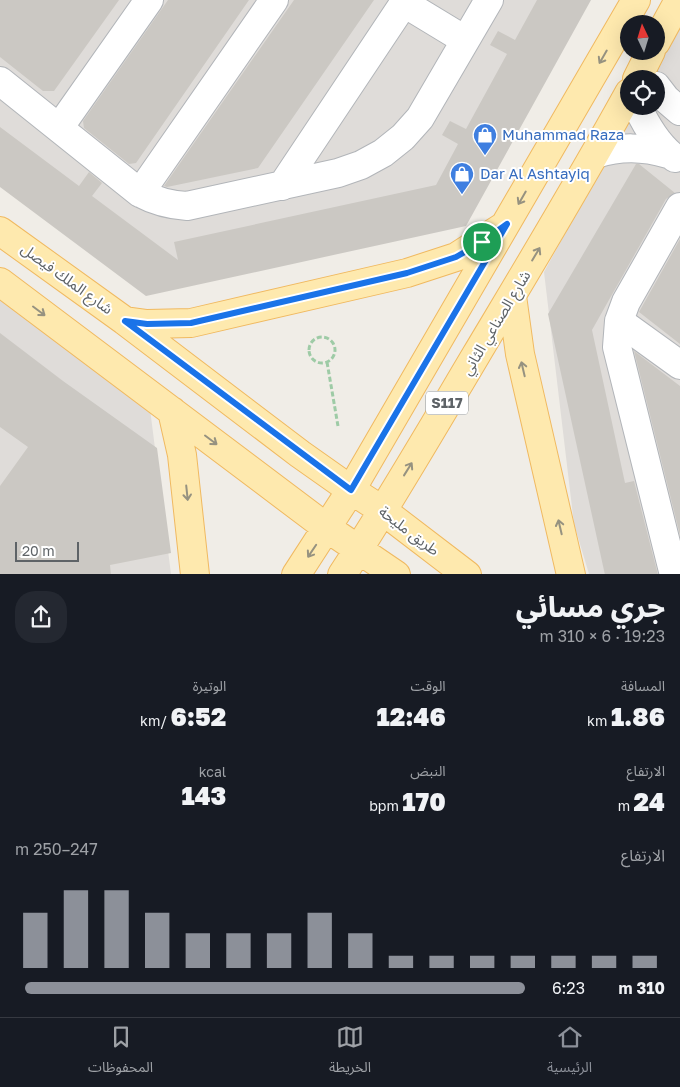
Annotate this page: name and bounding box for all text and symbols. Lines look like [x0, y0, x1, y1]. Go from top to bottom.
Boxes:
north arrow [620, 15, 665, 60]
map controls [620, 15, 665, 115]
one-way arrow [598, 50, 608, 65]
button: locate [620, 70, 665, 115]
shop icon: Muhammad Raza [472, 122, 498, 156]
place label: Muhammad Raza [502, 125, 624, 143]
shop icon: Dar Al Ashtayiq [449, 161, 475, 195]
place label: Dar Al Ashtayiq [480, 164, 590, 182]
one-way arrow [516, 191, 526, 205]
pin [461, 221, 503, 263]
icon: arrive [468, 228, 496, 256]
street label: شارع الملك فيصل [16, 239, 117, 321]
one-way arrow [532, 247, 542, 261]
street label: شارع الصناعي الثاني [457, 267, 537, 380]
one-way arrow [32, 306, 45, 317]
one-way arrow [518, 361, 527, 377]
road number: S117 [426, 392, 468, 414]
one-way arrow [204, 435, 217, 446]
one-way arrow [403, 462, 413, 476]
one-way arrow [182, 485, 191, 501]
street label: طريق مليحة [375, 502, 443, 560]
one-way arrow [555, 520, 564, 536]
scale bar [15, 540, 79, 563]
text: 20 m [22, 542, 55, 559]
one-way arrow [306, 544, 317, 558]
text: جري مسائي [516, 590, 665, 623]
button: share [15, 591, 67, 643]
text: 19:23 · 6 × 310 m [540, 626, 665, 646]
text: الوتيرة [193, 677, 226, 694]
text: الوقت [411, 677, 446, 694]
text: المسافة [621, 677, 665, 694]
text: 6:52 [171, 701, 226, 732]
text: 12:46 [377, 701, 446, 732]
text: 1.86 [611, 701, 665, 732]
text: /km [140, 712, 171, 729]
text: km [587, 712, 611, 729]
text: النبض [410, 762, 446, 779]
text: الارتفاع [627, 762, 665, 779]
text: kcal [199, 763, 226, 780]
text: 143 [182, 780, 226, 811]
text: 170 [402, 786, 446, 817]
text: 24 [634, 786, 665, 817]
text: bpm [369, 797, 402, 814]
text: m [618, 797, 634, 814]
text: 247–250 m [15, 839, 98, 859]
text: الارتفاع [621, 845, 665, 865]
text: 6:23 [552, 978, 585, 998]
text: 310 m [619, 978, 665, 998]
tab: المحفوظات [88, 1023, 153, 1082]
tab: الخريطة [329, 1023, 371, 1082]
tab: الرئيسية [547, 1023, 592, 1082]

